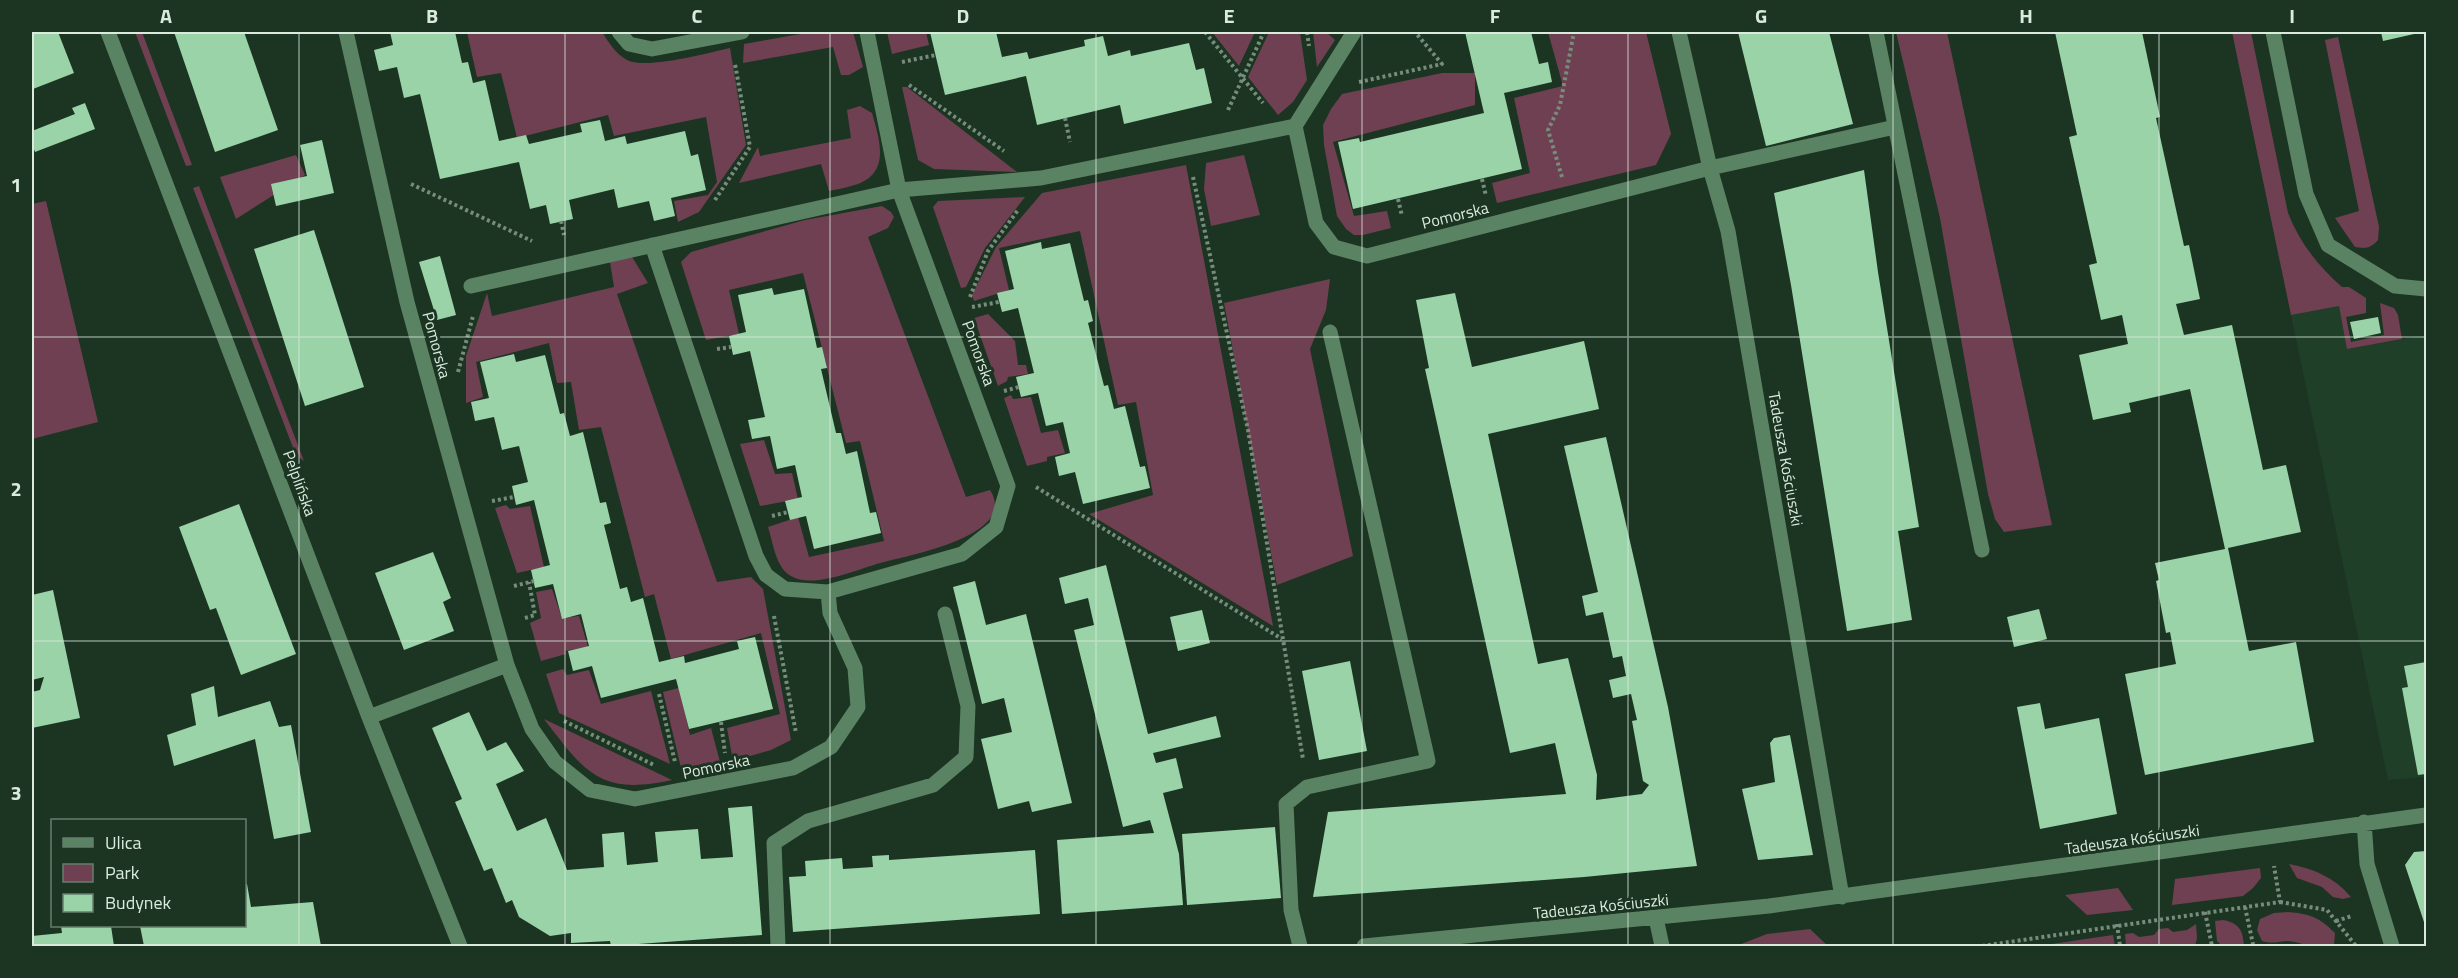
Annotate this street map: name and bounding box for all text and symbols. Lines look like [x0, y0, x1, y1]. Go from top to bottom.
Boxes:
text: A [160, 0, 172, 31]
text: B [426, 0, 438, 31]
text: C [692, 0, 703, 31]
text: D [957, 0, 969, 31]
text: E [1223, 0, 1235, 31]
text: F [1490, 0, 1501, 31]
text: G [1755, 0, 1767, 31]
text: H [2019, 0, 2033, 31]
text: I [2289, 0, 2295, 31]
text: 1 [10, 169, 22, 200]
street label: Pomorska [1419, 195, 1491, 235]
street label: Pomorska [417, 309, 457, 381]
street label: Pomorska [956, 317, 1002, 389]
street label: Tadeusza Kościuszki [1762, 390, 1810, 528]
street label: Pelplińska [277, 447, 323, 519]
text: 2 [10, 473, 22, 504]
street label: Pomorska [680, 747, 752, 785]
text: 3 [10, 777, 22, 808]
street label: Tadeusza Kościuszki [2063, 818, 2201, 860]
legend [51, 819, 246, 927]
text: Ulica [105, 829, 142, 856]
text: Park [105, 859, 140, 886]
street label: Tadeusza Kościuszki [1532, 887, 1670, 925]
text: Budynek [105, 889, 172, 916]

